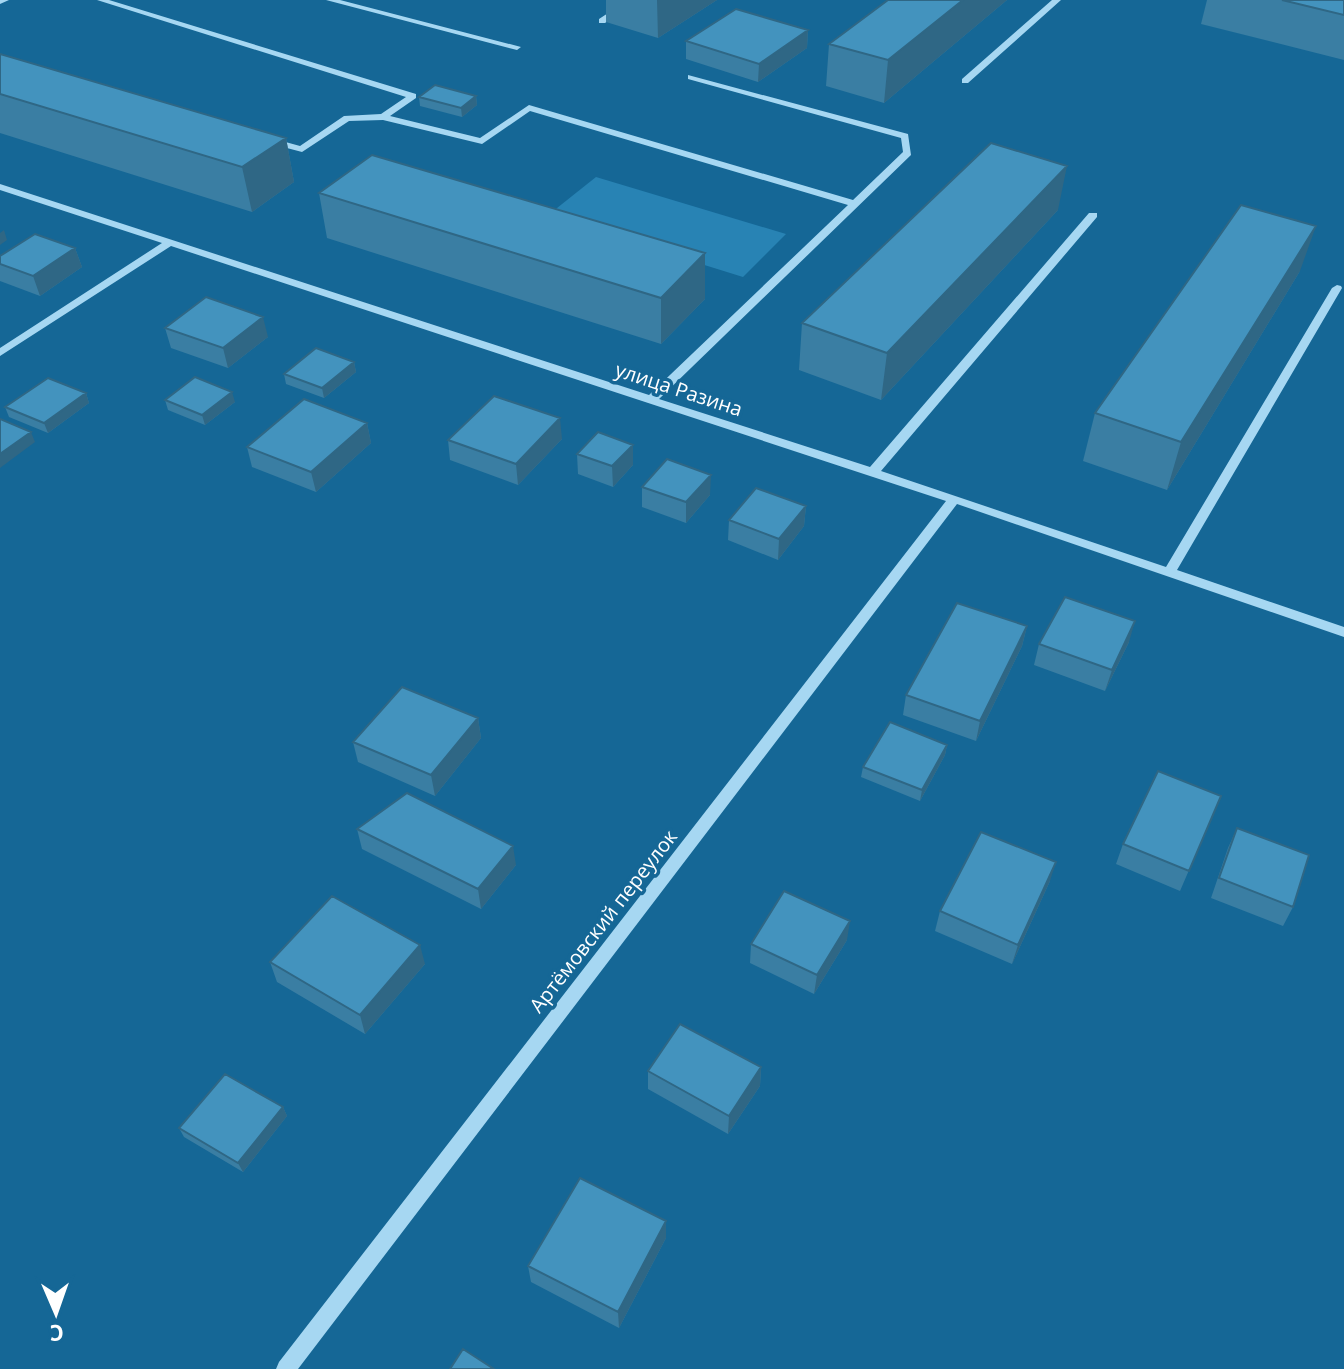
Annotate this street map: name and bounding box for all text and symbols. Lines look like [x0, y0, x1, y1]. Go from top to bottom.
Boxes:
street label: улица Разина [612, 356, 746, 422]
street label: Артёмовский переулок [523, 823, 683, 1018]
north arrow [16, 1273, 96, 1353]
text: С [49, 1319, 64, 1349]

